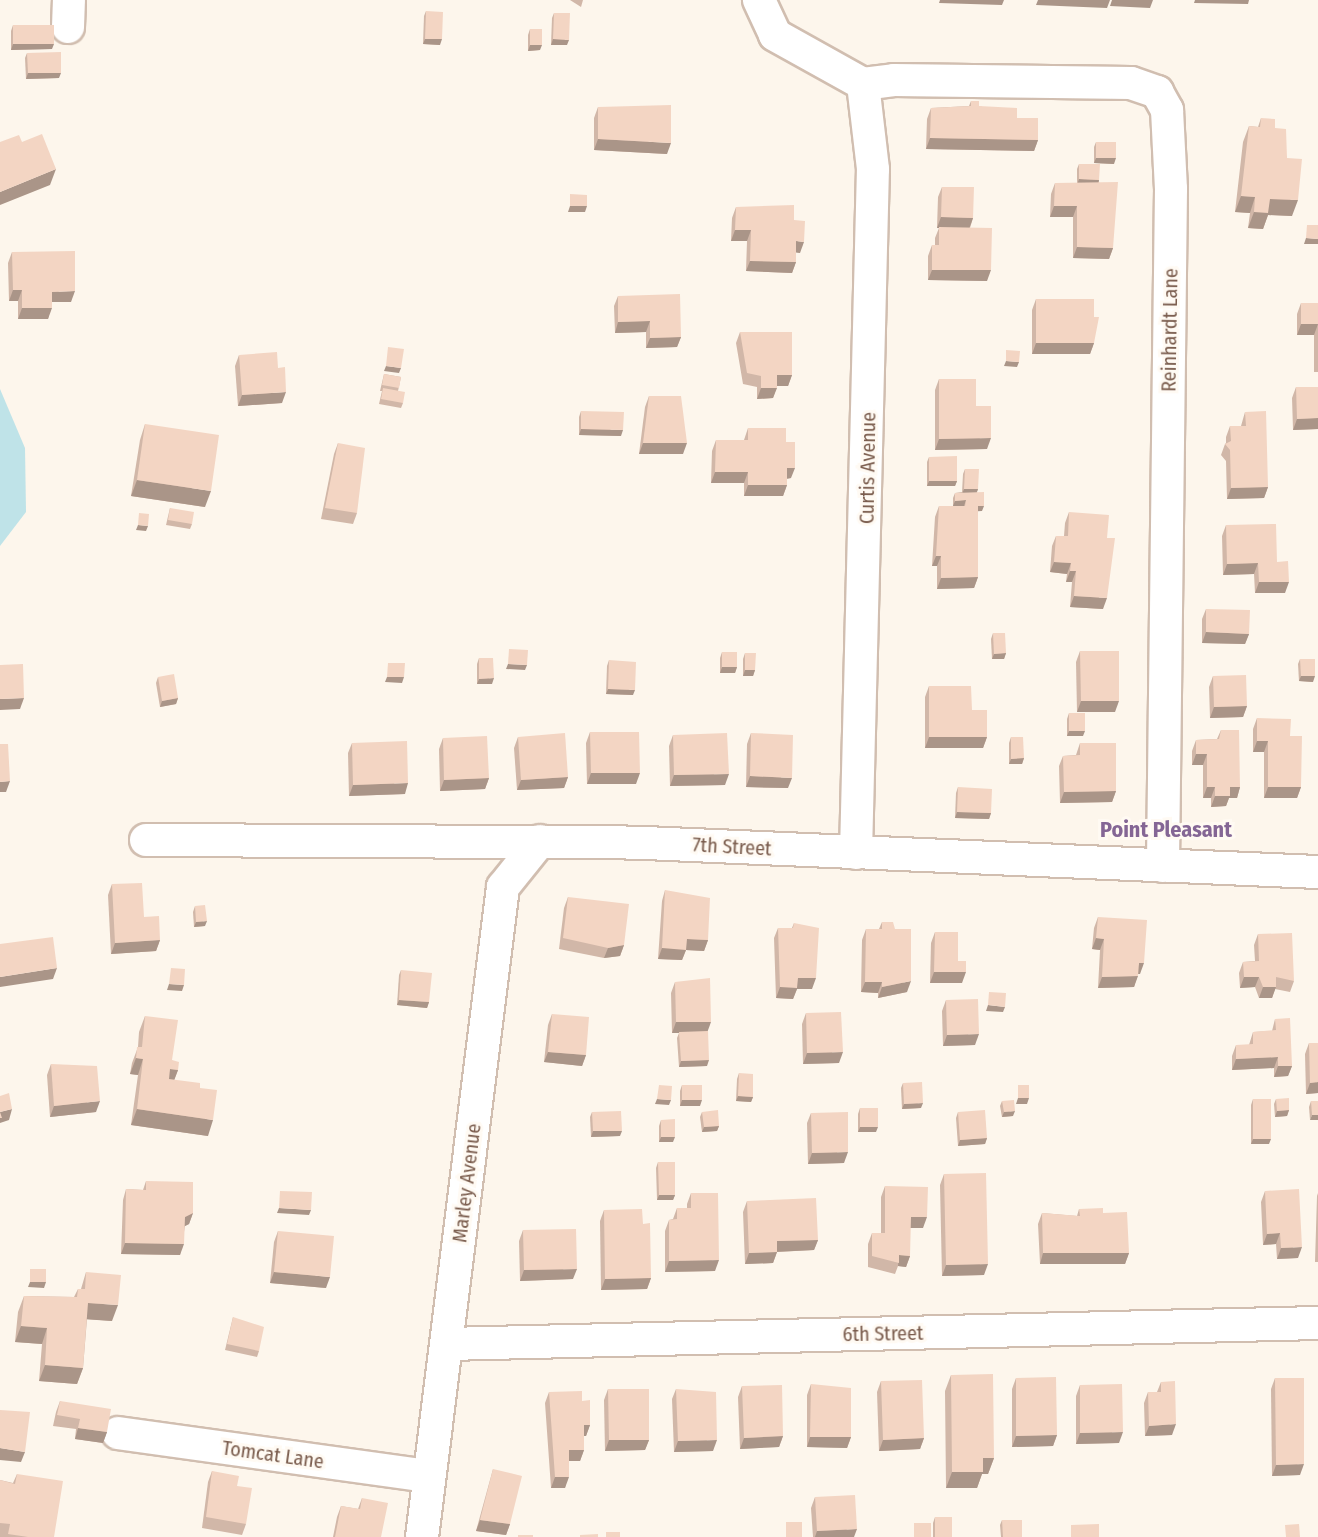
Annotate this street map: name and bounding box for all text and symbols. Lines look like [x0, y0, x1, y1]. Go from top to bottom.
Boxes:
street label: Reinhardt Lane [1157, 268, 1183, 392]
street label: Curtis Avenue [855, 412, 881, 524]
district label: Point Pleasant [1100, 817, 1232, 843]
street label: 7th Street [692, 833, 772, 861]
street label: Marley Avenue [448, 1122, 486, 1244]
street label: 6th Street [842, 1321, 924, 1347]
street label: Tomcat Lane [221, 1436, 325, 1474]

